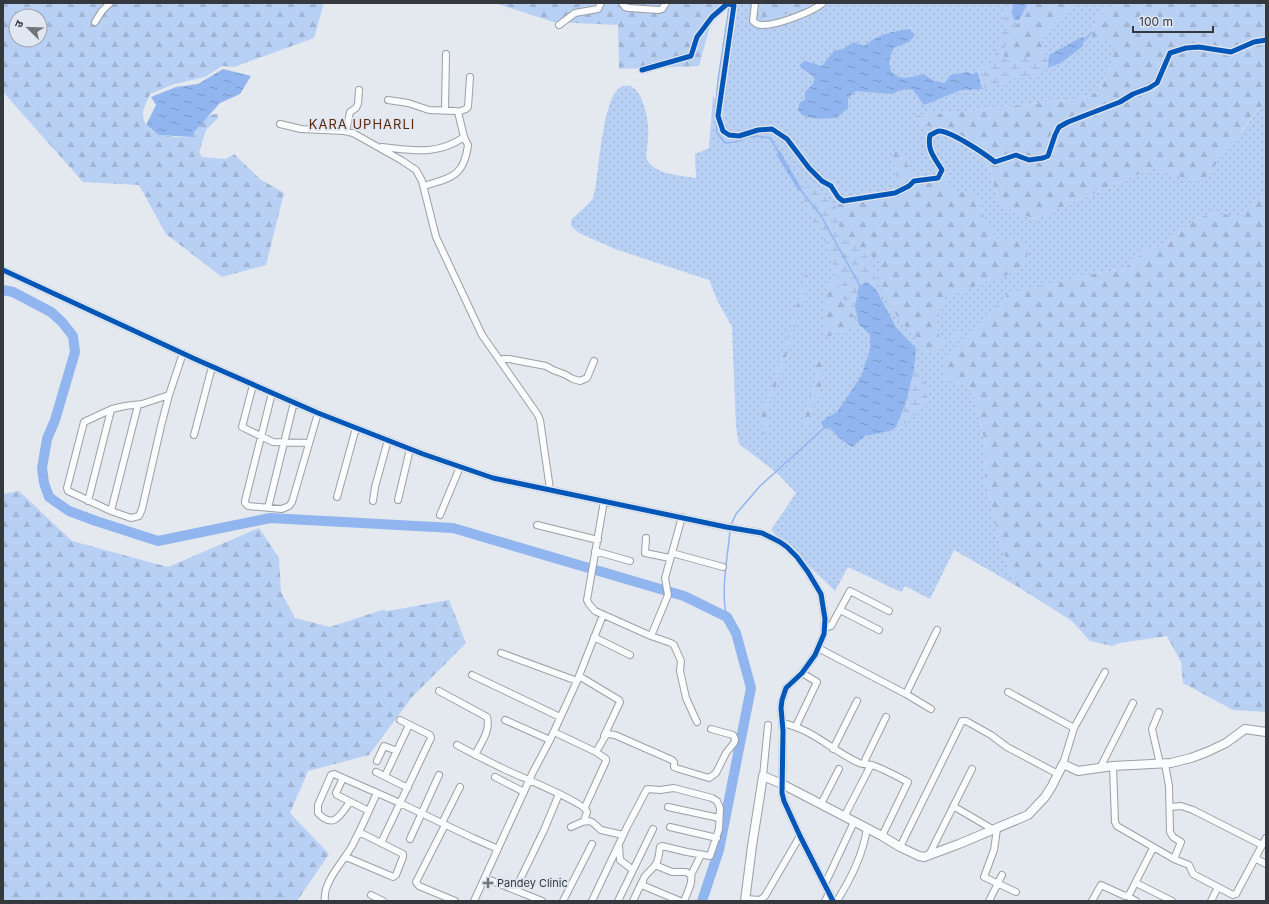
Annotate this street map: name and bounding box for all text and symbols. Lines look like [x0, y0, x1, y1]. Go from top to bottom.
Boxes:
north arrow [8, 8, 48, 48]
scale bar [1133, 8, 1213, 34]
text: 100 m [1139, 14, 1173, 29]
text: उ [11, 18, 27, 30]
district label: KARA UPHARLI [309, 116, 415, 132]
place label: Pandey Clinic [497, 876, 568, 890]
marker: Pandey Clinic [482, 877, 494, 889]

